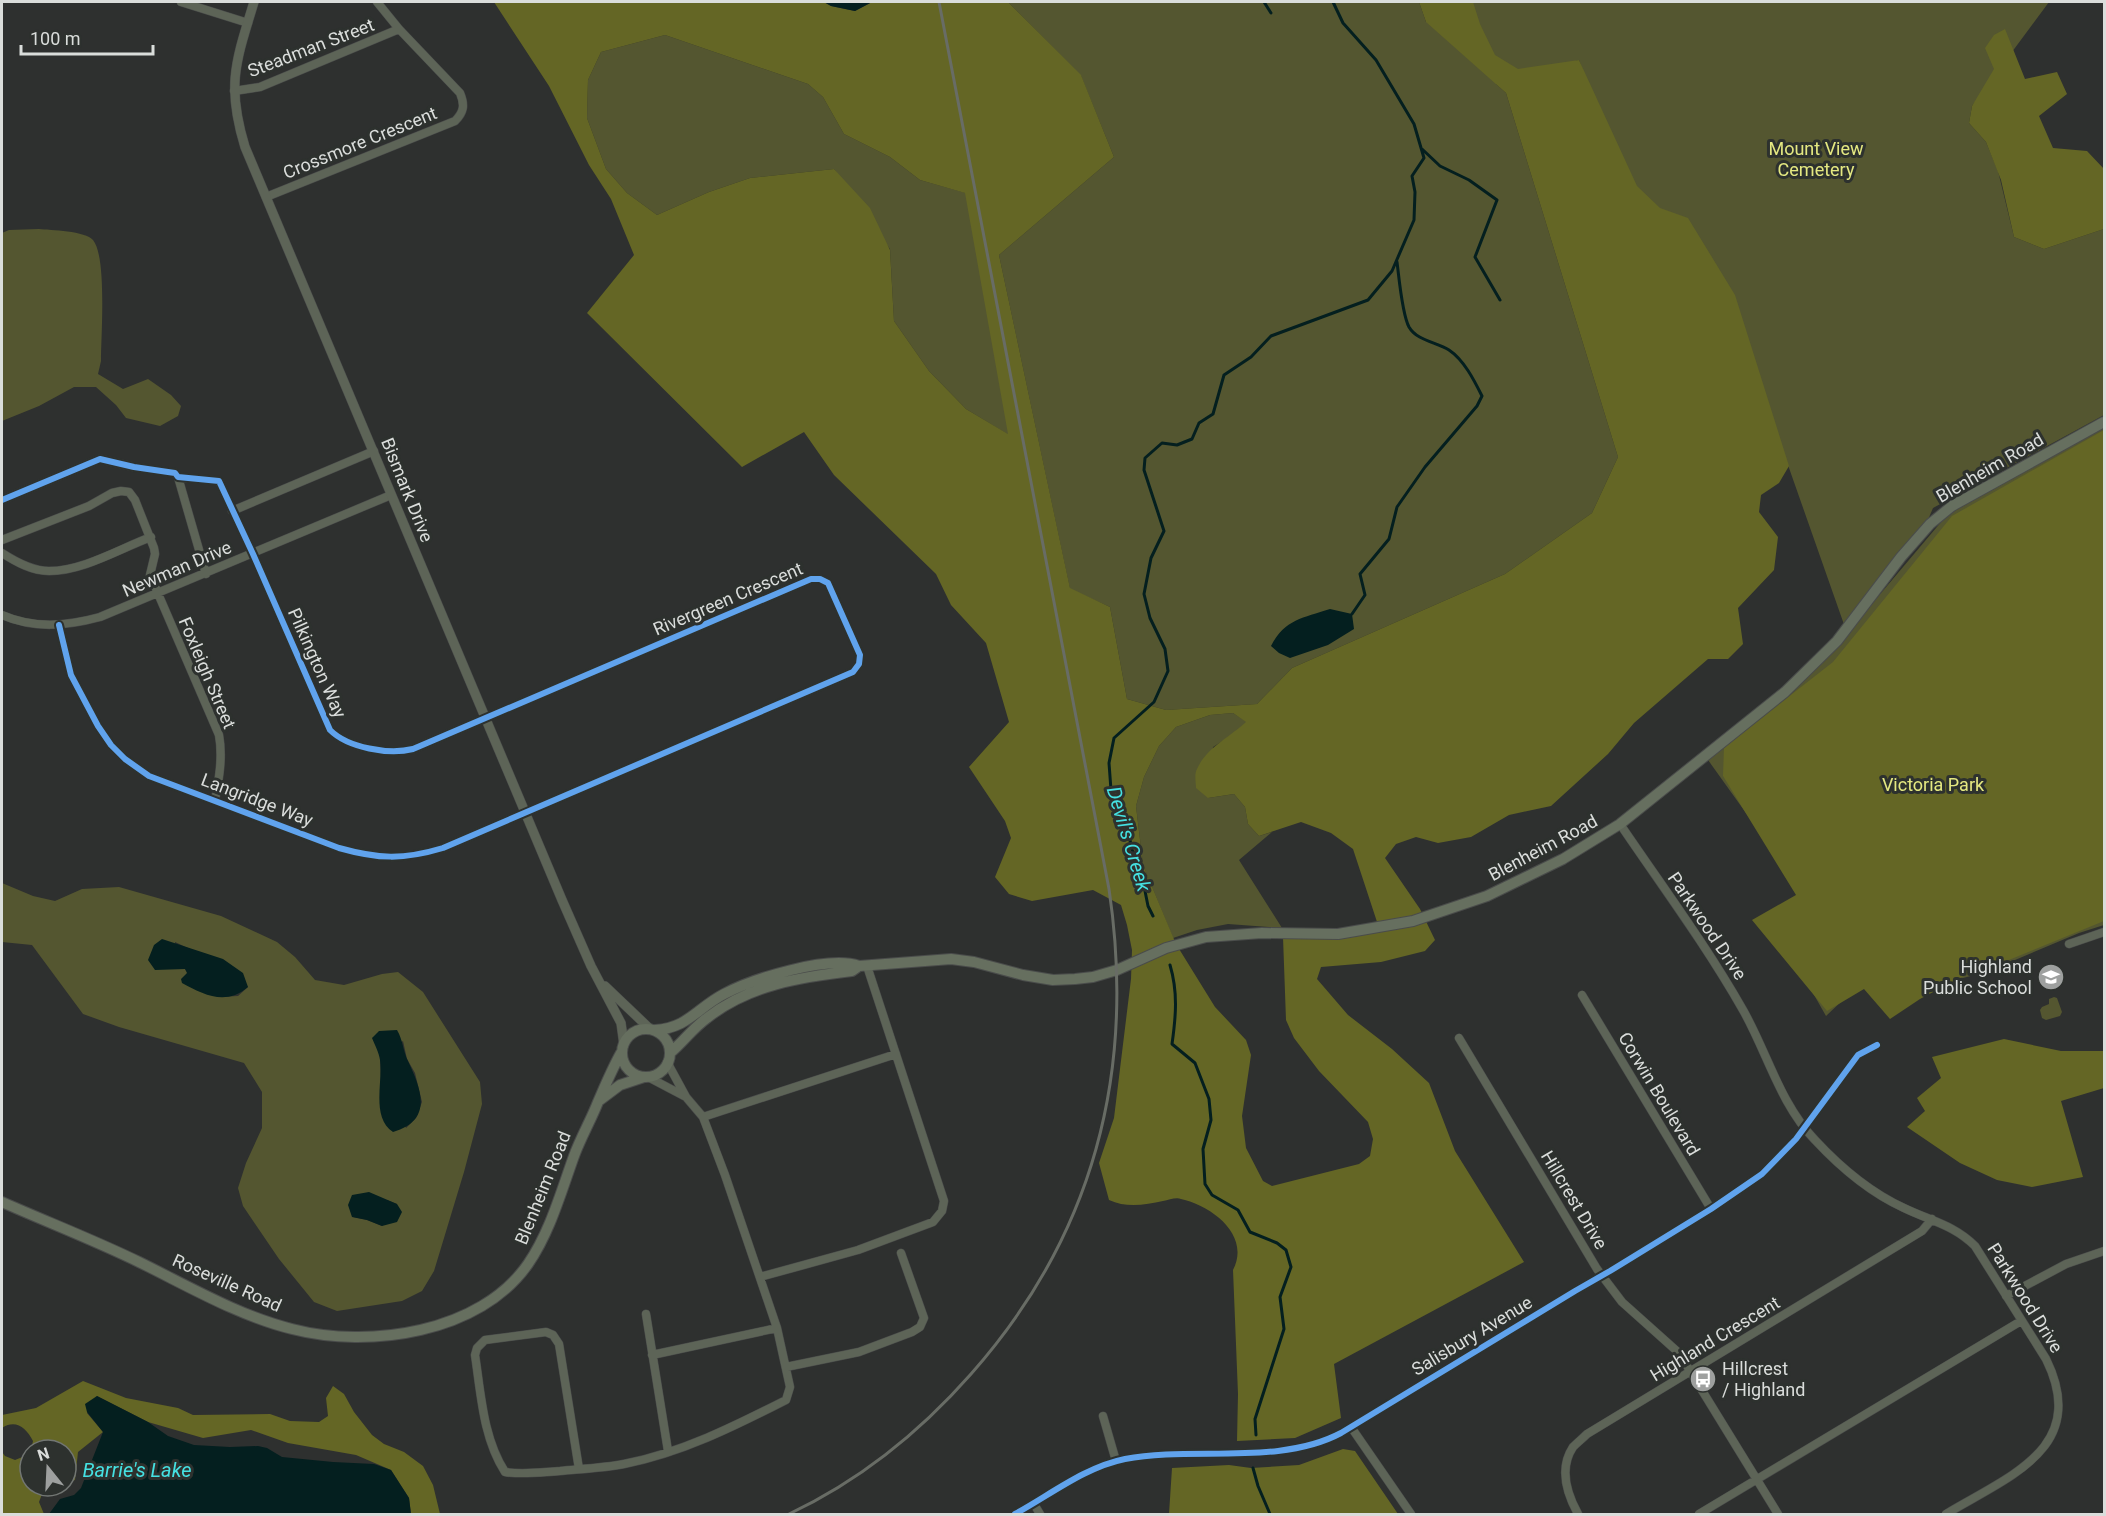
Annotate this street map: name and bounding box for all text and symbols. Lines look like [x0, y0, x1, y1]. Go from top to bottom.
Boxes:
street label: Steadman Street [245, 14, 377, 81]
scale bar [21, 18, 153, 56]
text: 100 m [30, 28, 81, 49]
street label: Crossmore Crescent [280, 102, 440, 183]
park label: Mount View Cemetery [1768, 138, 1864, 180]
street label: Blenheim Road [1932, 428, 2047, 507]
street label: Bismark Drive [377, 435, 438, 545]
street label: Newman Drive [119, 536, 234, 601]
street label: Rivergreen Crescent [650, 558, 806, 640]
street label: Pilkington Way [284, 605, 351, 721]
street label: Foxleigh Street [175, 614, 240, 732]
street label: Langridge Way [198, 769, 317, 831]
park label: Victoria Park [1882, 774, 1985, 795]
water label: Devil's Creek [1102, 784, 1157, 896]
street label: Blenheim Road [1485, 810, 1601, 885]
street label: Parkwood Drive [1664, 868, 1751, 984]
place label: Highland Public School [1923, 956, 2032, 998]
school or university icon: Highland Public School [2036, 962, 2066, 992]
street label: Corwin Boulevard [1614, 1028, 1705, 1159]
street label: Blenheim Road [510, 1128, 575, 1248]
street label: Hillcrest Drive [1537, 1147, 1612, 1253]
street label: Parkwood Drive [1983, 1239, 2068, 1356]
street label: Roseville Road [169, 1249, 285, 1316]
street label: Salisbury Avenue [1408, 1291, 1536, 1380]
street label: Highland Crescent [1646, 1292, 1783, 1385]
place label: Hillcrest / Highland [1722, 1358, 1805, 1400]
bus stop icon: Hillcrest / Highland [1688, 1364, 1718, 1394]
north arrow [18, 1438, 78, 1498]
text: N [35, 1443, 52, 1465]
water label: Barrie's Lake [82, 1458, 192, 1482]

